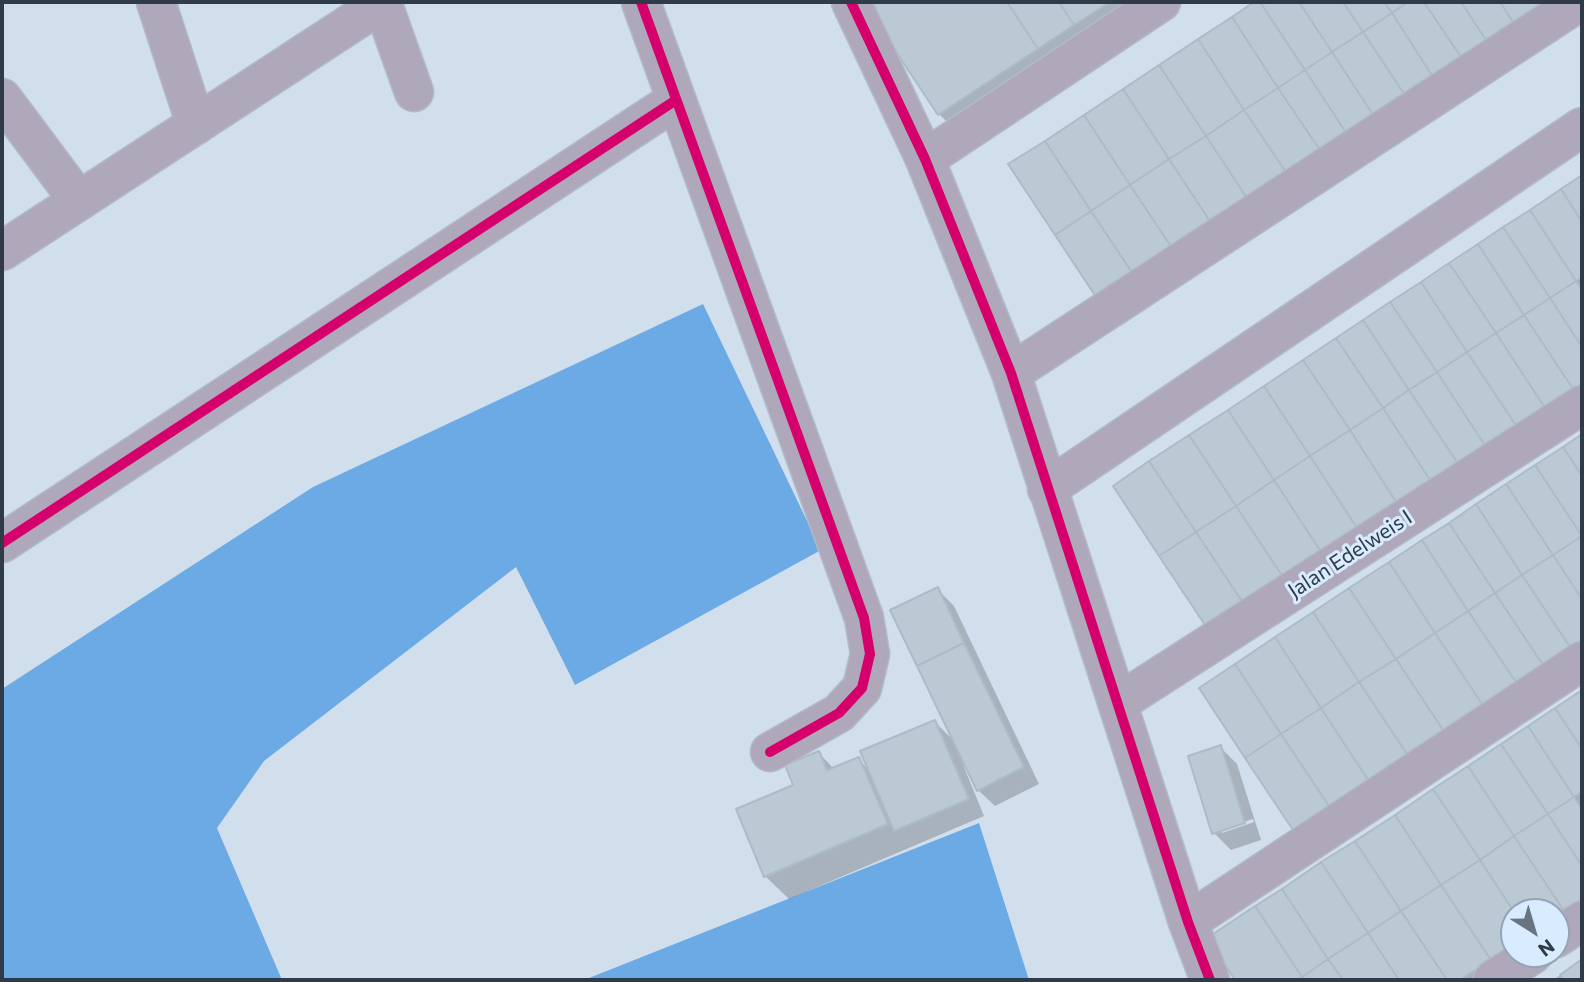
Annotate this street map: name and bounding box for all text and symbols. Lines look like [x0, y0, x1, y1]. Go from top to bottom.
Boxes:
street label: Jalan Edelweis I [1283, 505, 1417, 603]
north arrow [1500, 898, 1570, 968]
text: N [1534, 935, 1559, 962]

